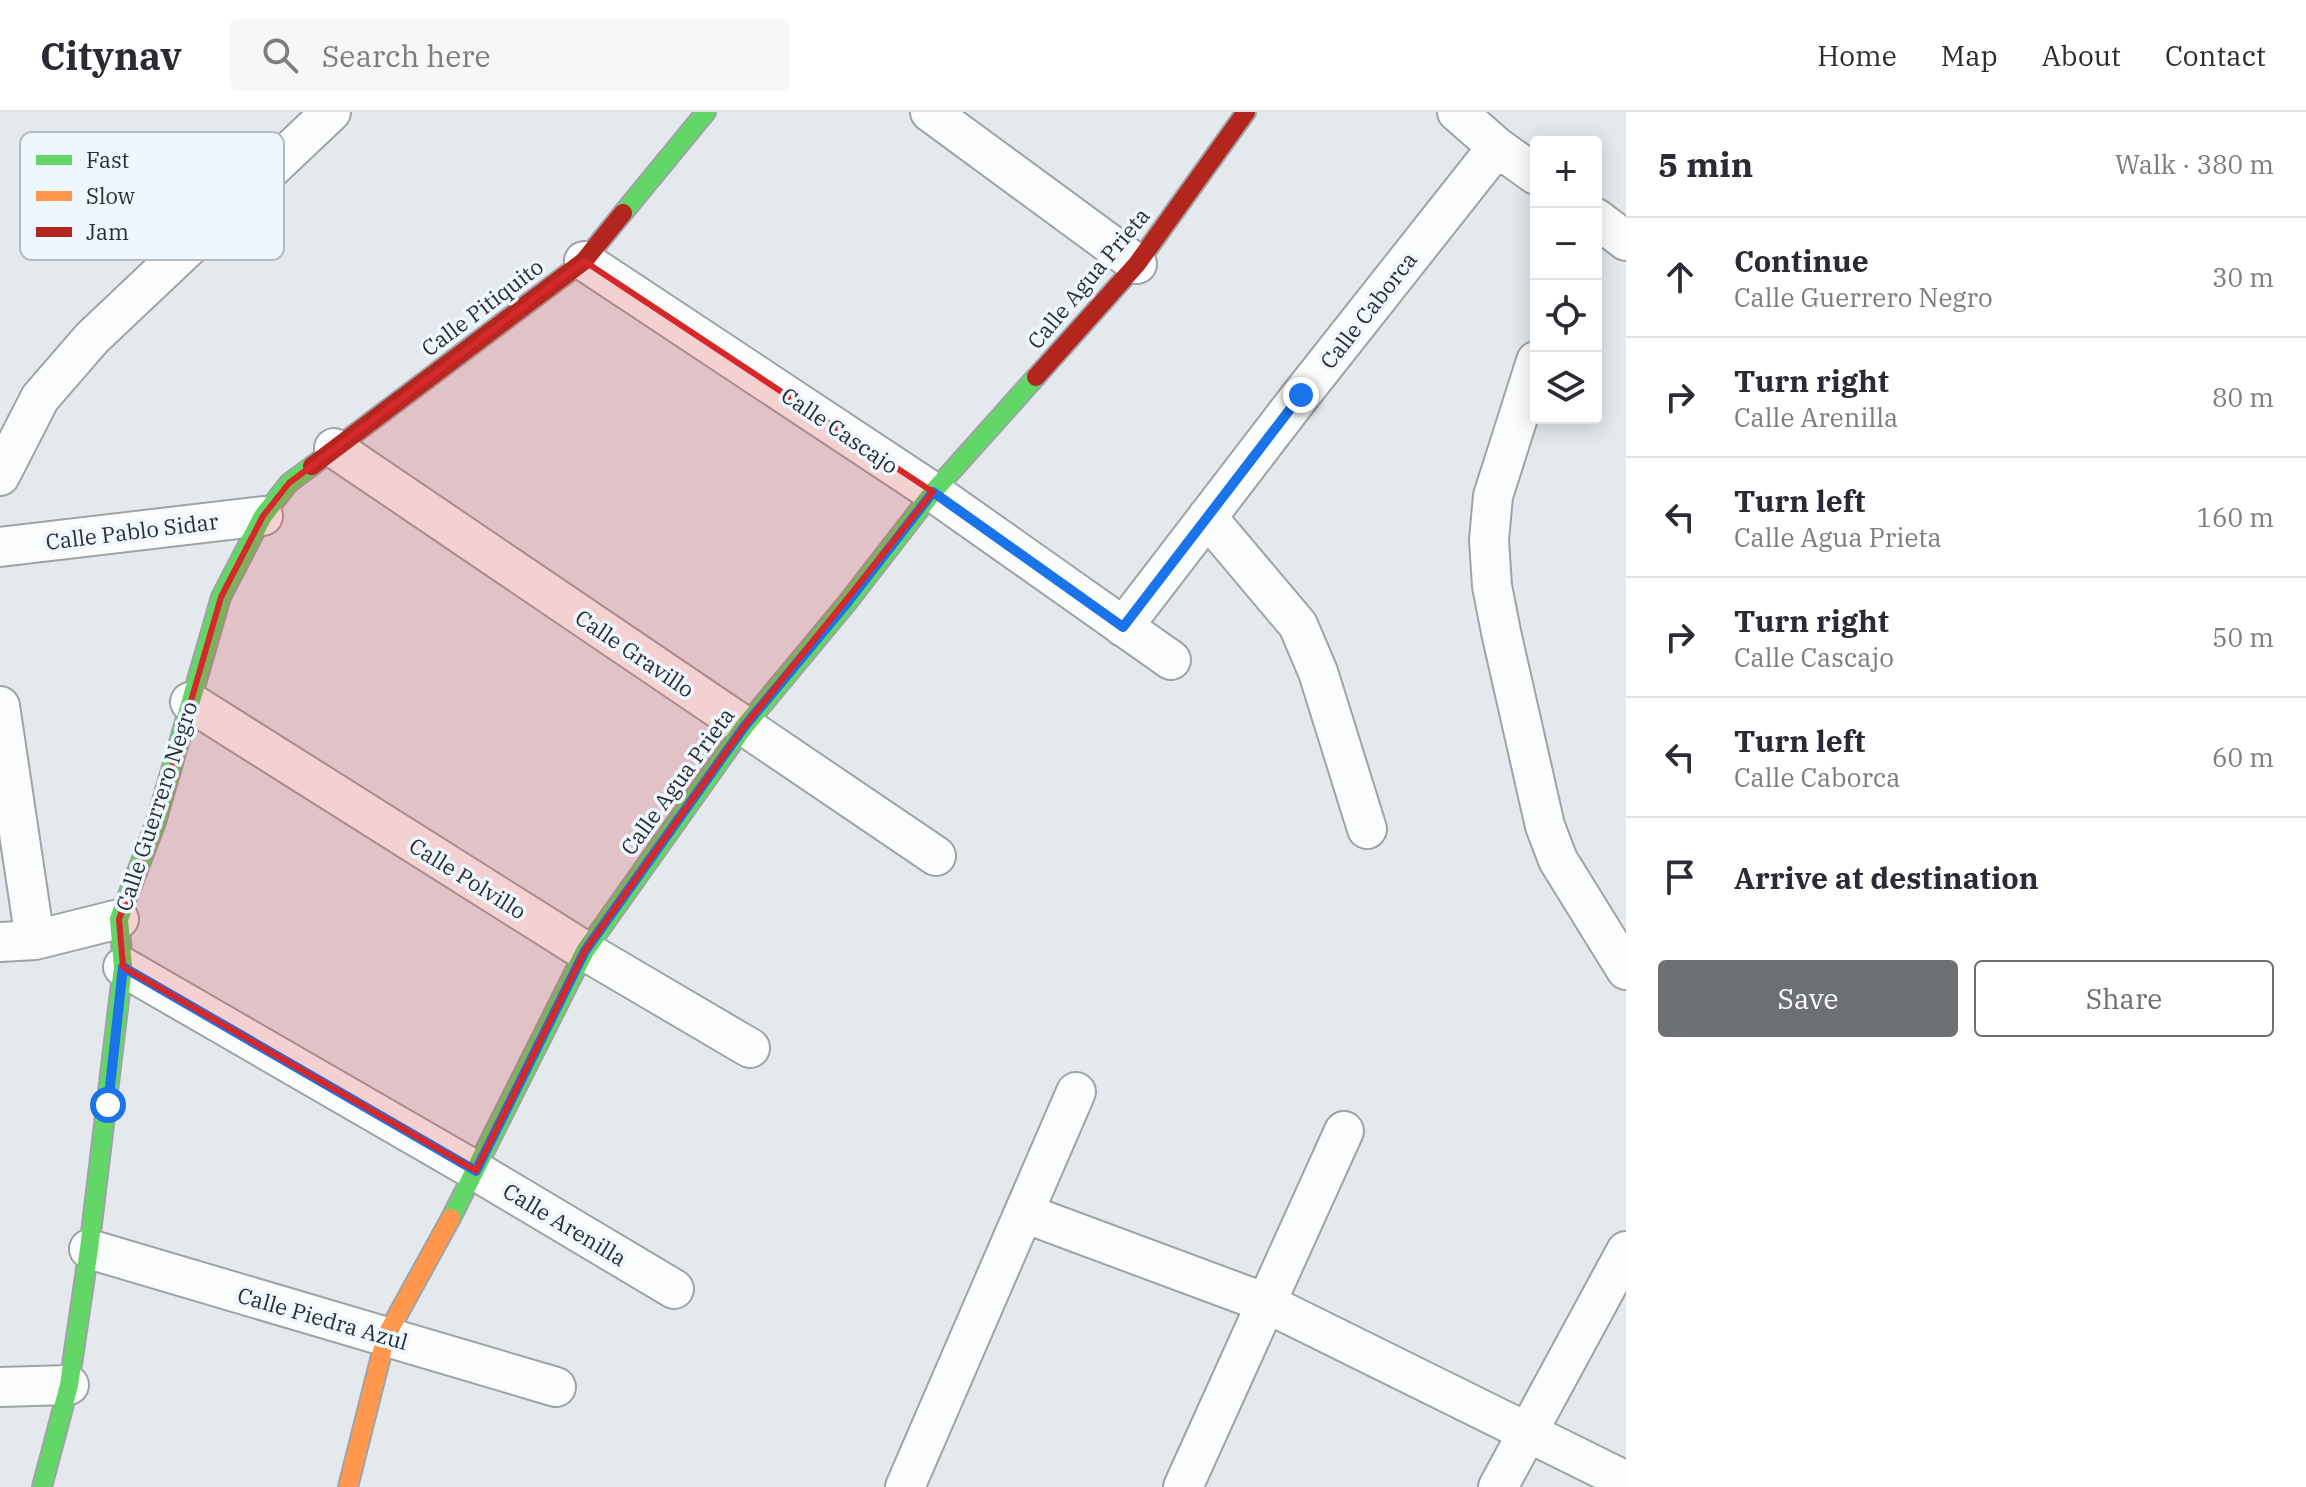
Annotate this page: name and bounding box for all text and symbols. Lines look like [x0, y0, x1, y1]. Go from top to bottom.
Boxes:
search box [230, 19, 790, 91]
text: Citynav [40, 31, 182, 80]
icon: search [258, 33, 302, 77]
text: Search here [322, 36, 491, 75]
text: Home [1817, 37, 1897, 74]
text: Map [1941, 37, 1998, 74]
text: About [2042, 37, 2121, 74]
text: Contact [2165, 37, 2266, 74]
legend [20, 132, 284, 260]
map controls [1530, 136, 1602, 424]
button: + [1530, 136, 1602, 208]
text: 5 min [1658, 142, 1753, 186]
text: Fast [86, 145, 129, 174]
text: Walk · 380 m [2115, 147, 2274, 181]
text: Slow [86, 181, 135, 210]
street label: Calle Agua Prieta [1020, 201, 1156, 355]
button: − [1530, 208, 1602, 280]
text: Jam [86, 217, 129, 246]
text: Continue [1734, 241, 1869, 280]
street label: Calle Caborca [1313, 246, 1423, 374]
street label: Calle Pitiquito [415, 252, 549, 362]
icon: ahead [1658, 255, 1702, 299]
text: 30 m [2212, 260, 2274, 294]
button: locate [1530, 280, 1602, 352]
text: Calle Guerrero Negro [1734, 280, 1993, 314]
button: layers [1530, 352, 1602, 424]
text: Turn right [1734, 361, 1889, 400]
icon: right [1658, 375, 1702, 419]
route end [1283, 377, 1319, 413]
street label: Calle Cascajo [776, 380, 904, 480]
text: 80 m [2212, 380, 2274, 414]
text: Calle Arenilla [1734, 400, 1898, 434]
text: Turn left [1734, 481, 1866, 520]
icon: left [1658, 495, 1702, 539]
text: 160 m [2196, 500, 2274, 534]
street label: Calle Pablo Sidar [44, 506, 220, 556]
text: Calle Agua Prieta [1734, 520, 1942, 554]
text: Turn right [1734, 601, 1889, 640]
street label: Calle Gravillo [570, 602, 700, 704]
icon: right [1658, 615, 1702, 659]
text: 50 m [2212, 620, 2274, 654]
text: Calle Cascajo [1734, 640, 1894, 674]
street label: Calle Guerrero Negro [108, 697, 204, 915]
street label: Calle Agua Prieta [614, 701, 740, 861]
text: Turn left [1734, 721, 1866, 760]
icon: left [1658, 735, 1702, 779]
text: 60 m [2212, 740, 2274, 774]
text: Calle Caborca [1734, 760, 1900, 794]
street label: Calle Polvillo [404, 831, 532, 925]
icon: arrive [1658, 855, 1702, 899]
text: Arrive at destination [1734, 858, 2039, 897]
button: Save [1658, 960, 1958, 1037]
button: Share [1974, 960, 2274, 1037]
route start [90, 1087, 126, 1123]
street label: Calle Arenilla [498, 1176, 632, 1272]
street label: Calle Piedra Azul [234, 1280, 412, 1356]

